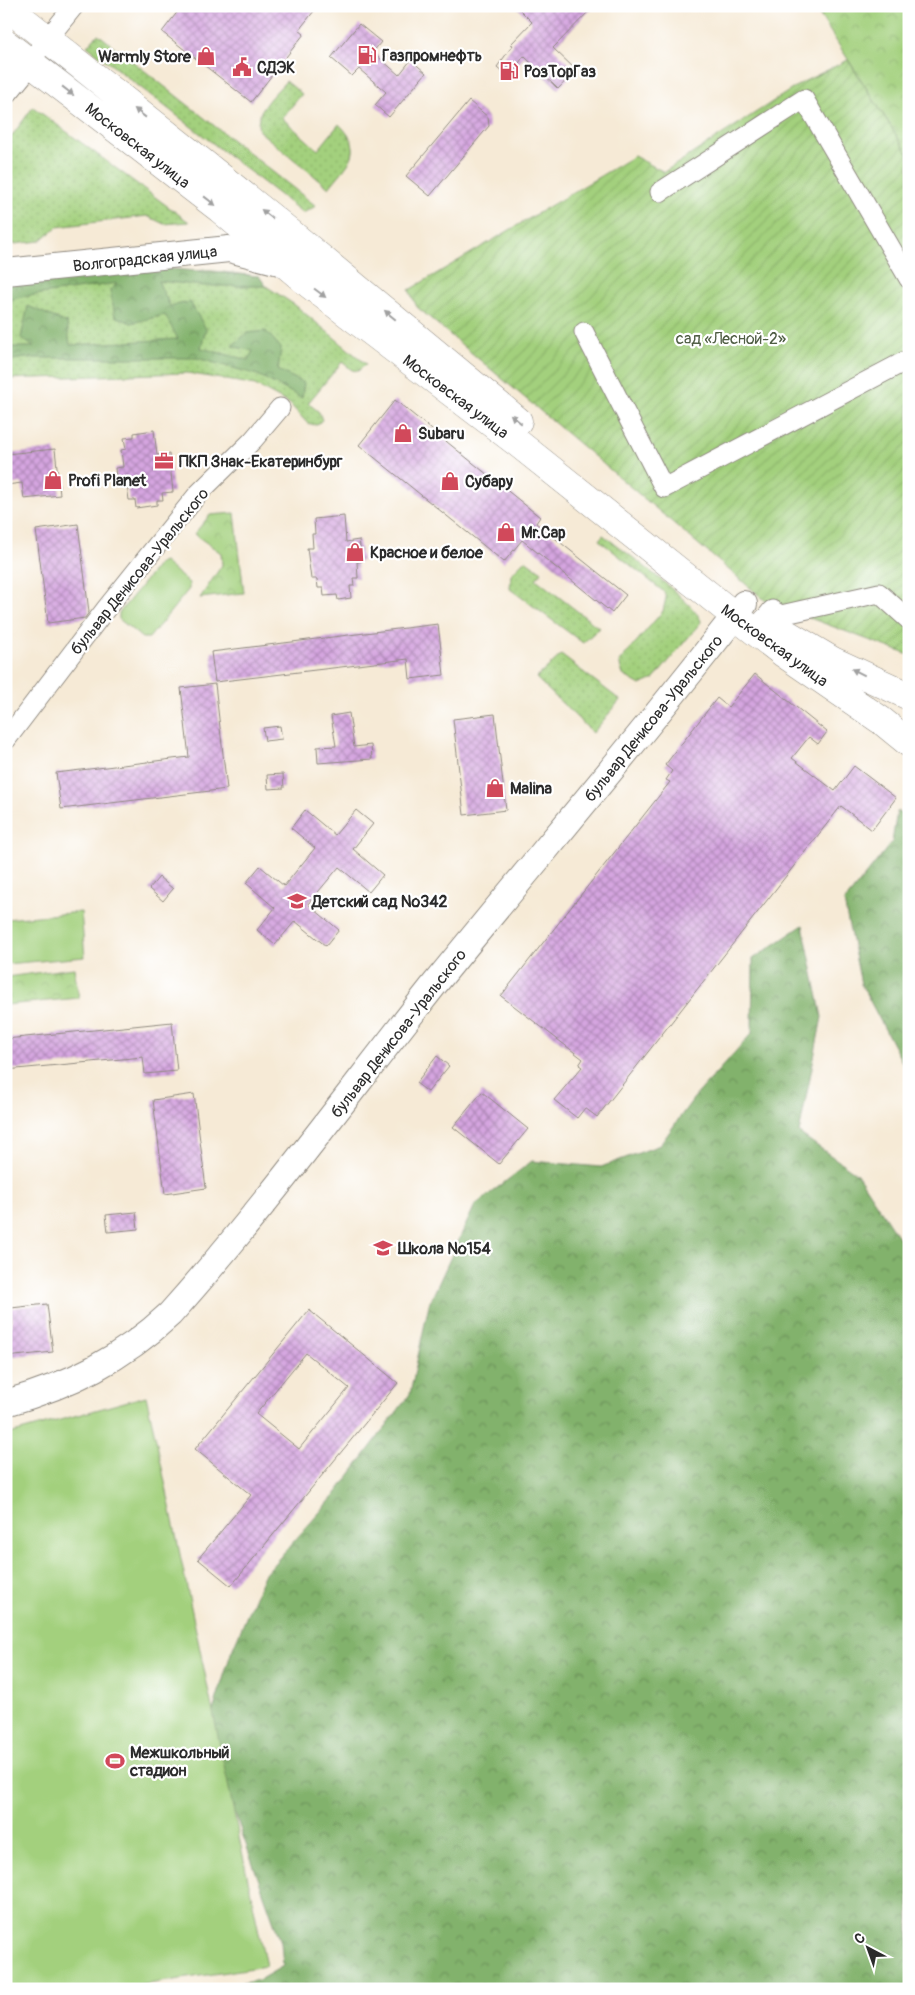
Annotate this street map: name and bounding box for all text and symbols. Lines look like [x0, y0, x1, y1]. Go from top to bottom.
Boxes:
fuel station icon: Газпромнефть [356, 44, 378, 66]
shop icon: Warmly Store [195, 45, 217, 67]
place label: Газпромнефть [382, 46, 482, 66]
place label: Warmly Store [98, 47, 192, 67]
public building icon: СДЭК [231, 56, 253, 78]
place label: СДЭК [257, 58, 295, 78]
fuel station icon: РозТорГаз [498, 60, 520, 82]
place label: РозТорГаз [524, 62, 596, 82]
one-way arrow [61, 86, 74, 97]
street label: Московская улица [81, 99, 194, 193]
one-way arrow [133, 107, 146, 118]
one-way arrow [204, 196, 217, 207]
one-way arrow [261, 208, 274, 219]
street label: Волгоградская улица [72, 241, 218, 277]
one-way arrow [313, 287, 326, 298]
one-way arrow [384, 310, 397, 321]
park label: сад «Лесной-2» [676, 329, 786, 349]
street label: Московская улица [398, 350, 512, 443]
one-way arrow [510, 413, 522, 425]
shop icon: Subaru [392, 422, 414, 444]
place label: Subaru [418, 424, 464, 444]
office icon: ПКП Знак-Екатеринбург [153, 450, 175, 472]
place label: ПКП Знак-Екатеринбург [179, 452, 343, 472]
shop icon: Profi Planet [42, 469, 64, 491]
shop icon: Субару [439, 470, 461, 492]
place label: Profi Planet [68, 471, 147, 491]
place label: Субару [465, 472, 513, 492]
street label: бульвар Денисова-Уральского [66, 484, 214, 659]
shop icon: Mr.Cap [495, 521, 517, 543]
place label: Mr.Cap [521, 523, 566, 543]
shop icon: Красное и белое [344, 541, 366, 563]
place label: Красное и белое [370, 543, 484, 563]
street label: Московская улица [717, 600, 832, 691]
street label: бульвар Денисова-Уральского [580, 631, 728, 806]
one-way arrow [851, 667, 865, 675]
shop icon: Malina [484, 777, 506, 799]
place label: Malina [510, 779, 553, 799]
school or university icon: Детский сад №342 [286, 890, 308, 912]
place label: Детский сад №342 [311, 892, 447, 912]
street label: бульвар Денисова-Уральского [327, 945, 471, 1122]
school or university icon: Школа №154 [372, 1237, 394, 1259]
place label: Школа №154 [397, 1239, 492, 1259]
place label: Межшкольный стадион [129, 1743, 230, 1781]
sports icon: Межшкольный стадион [104, 1750, 126, 1772]
north arrow [842, 1922, 892, 1972]
text: С [851, 1929, 869, 1948]

